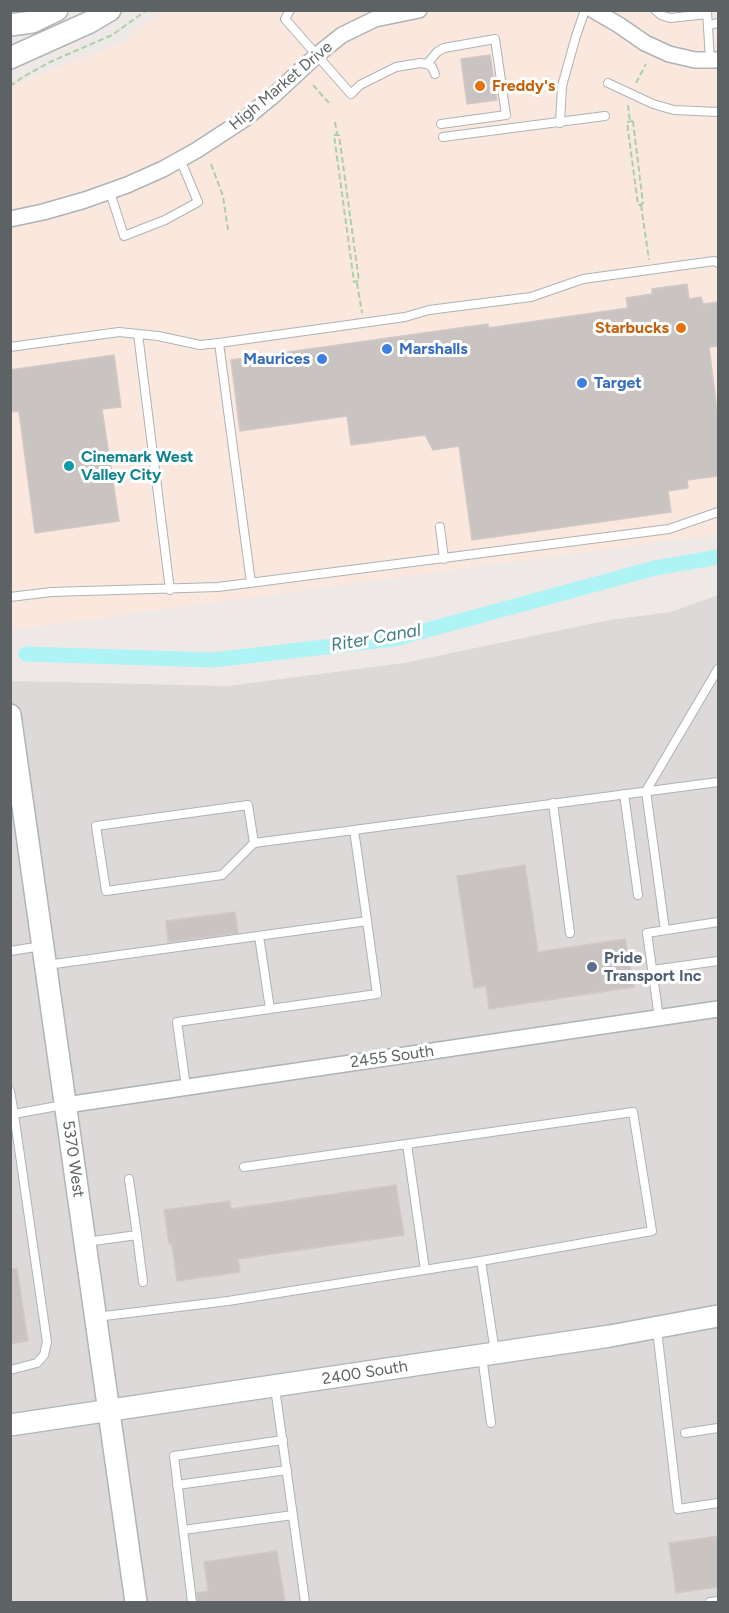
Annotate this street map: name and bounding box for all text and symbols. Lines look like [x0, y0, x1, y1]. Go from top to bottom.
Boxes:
street label: High Market Drive [226, 37, 336, 135]
place label: Freddy's [492, 76, 555, 96]
marker: Freddy's [473, 79, 487, 93]
place label: Starbucks [595, 318, 669, 338]
marker: Starbucks [674, 321, 688, 335]
place label: Marshalls [399, 339, 468, 359]
marker: Marshalls [380, 342, 394, 356]
place label: Maurices [243, 349, 310, 369]
marker: Maurices [315, 352, 329, 366]
place label: Target [594, 373, 642, 393]
marker: Target [575, 376, 589, 390]
place label: Cinemark West Valley City [81, 447, 194, 485]
marker: Cinemark West Valley City [62, 459, 76, 473]
water label: Riter Canal [329, 619, 423, 657]
place label: Pride Transport Inc [604, 948, 702, 986]
marker: Pride Transport Inc [585, 960, 599, 974]
street label: 2455 South [349, 1042, 435, 1072]
street label: 5370 West [58, 1119, 88, 1199]
street label: 2400 South [321, 1357, 409, 1389]

